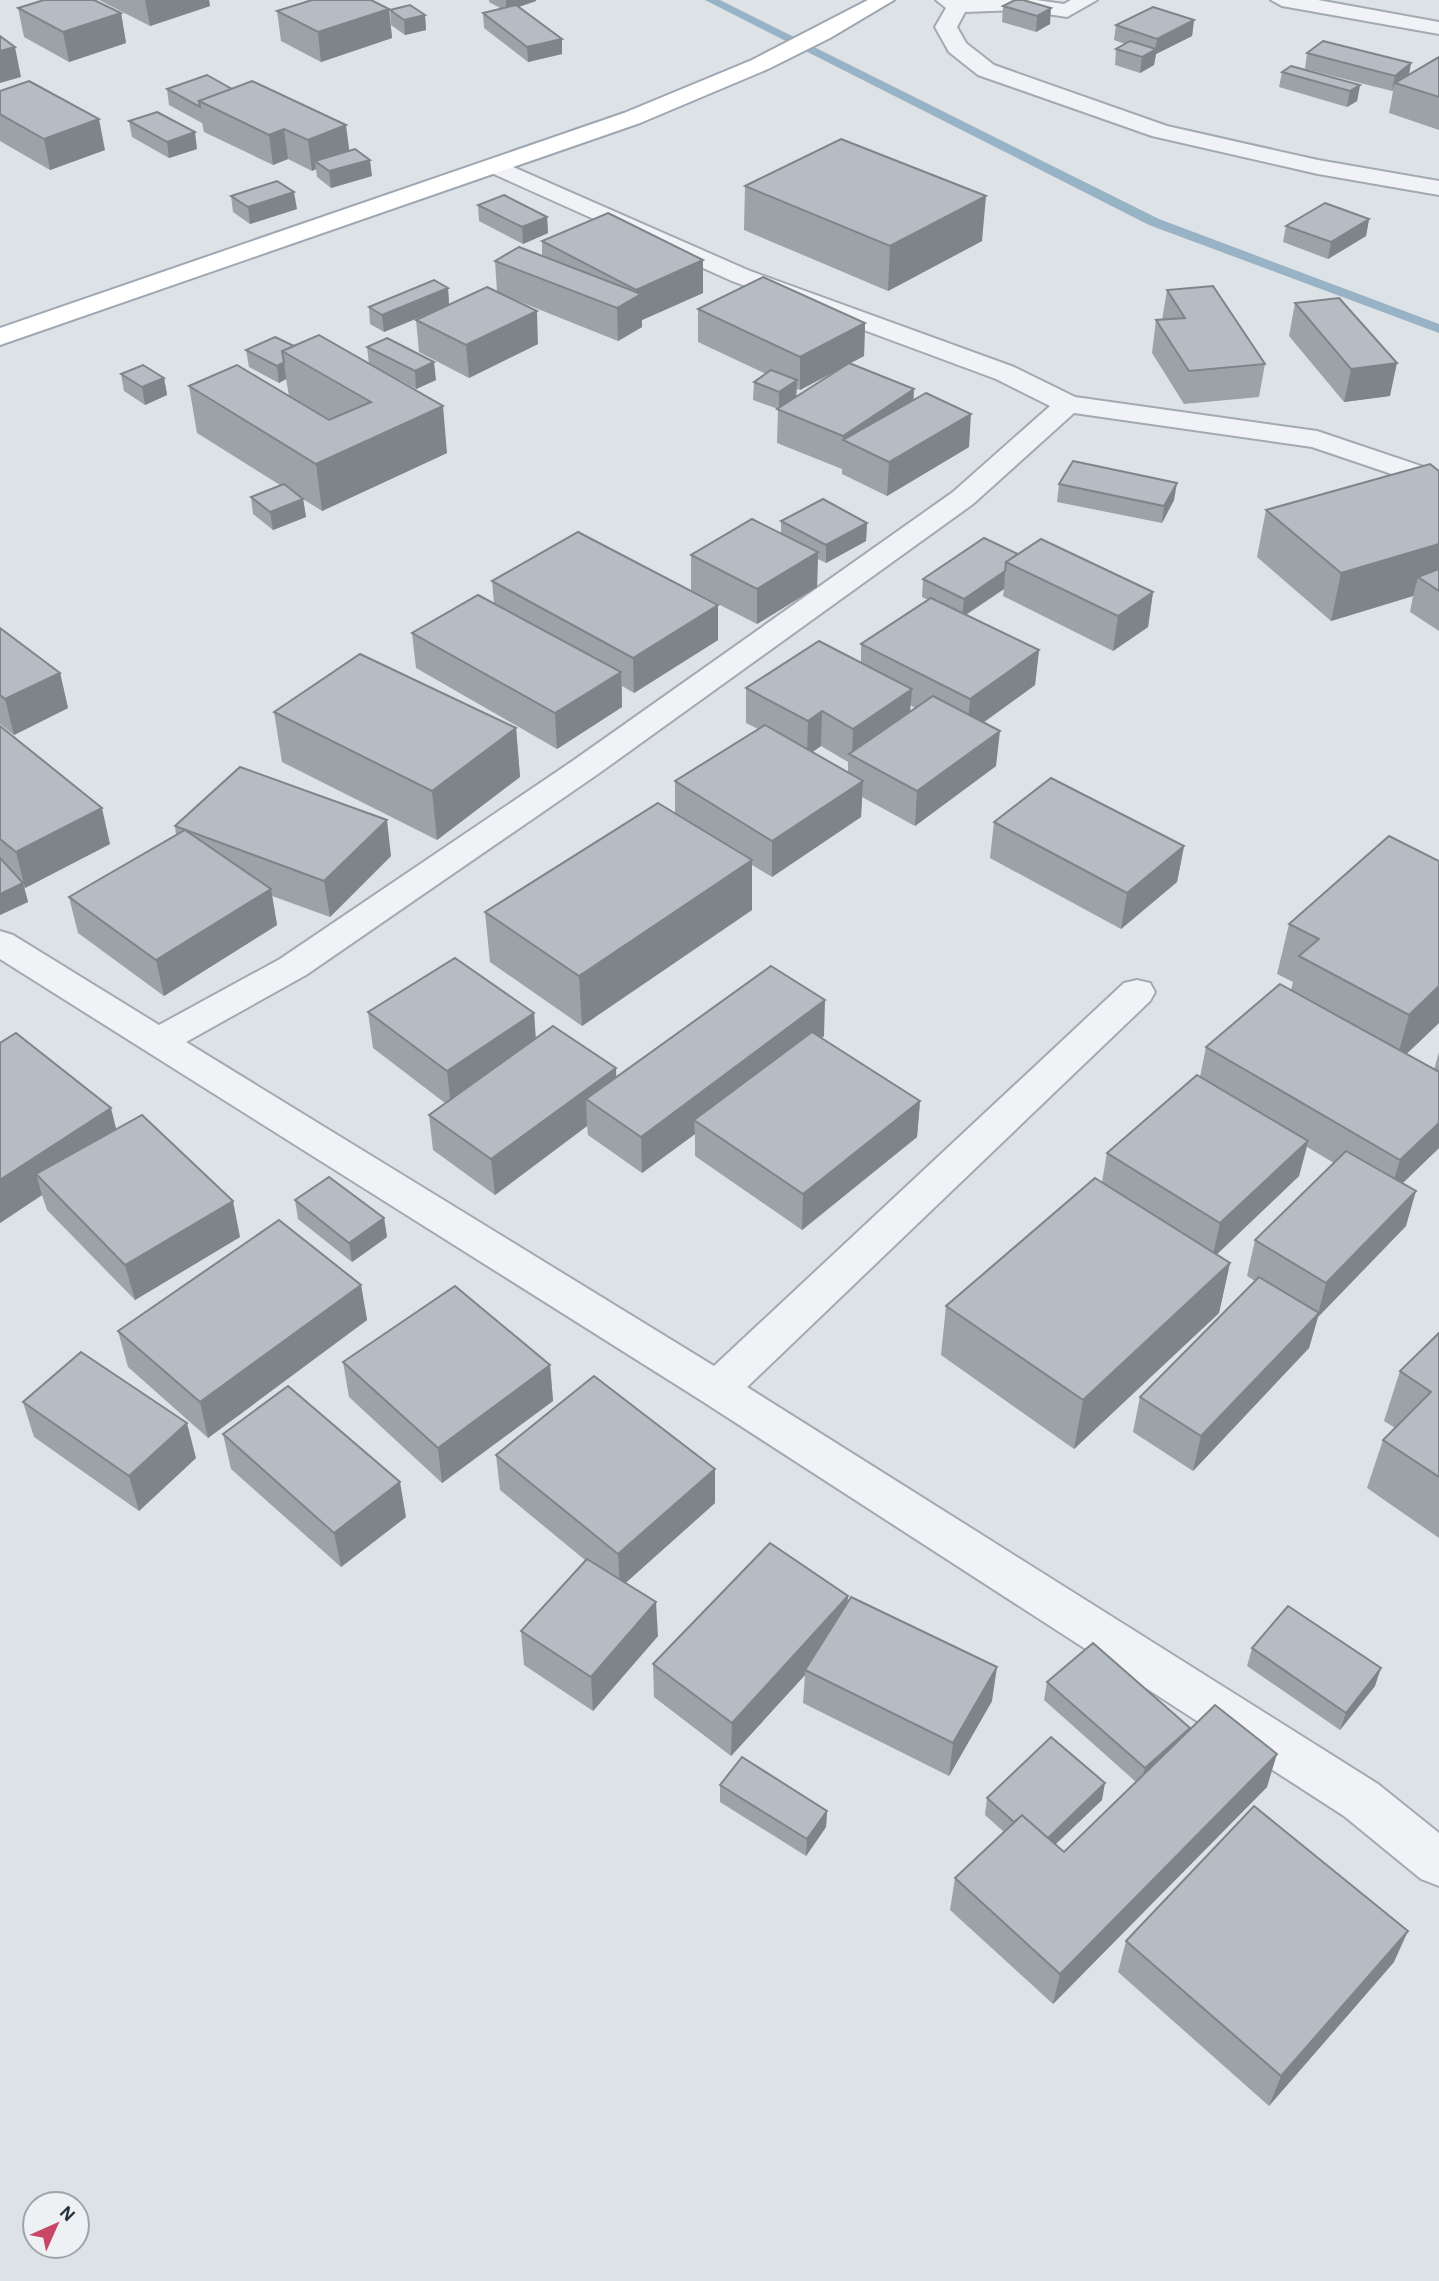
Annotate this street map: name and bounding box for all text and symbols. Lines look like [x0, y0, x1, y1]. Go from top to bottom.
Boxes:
north arrow [21, 2190, 91, 2260]
text: N [56, 2203, 78, 2225]

